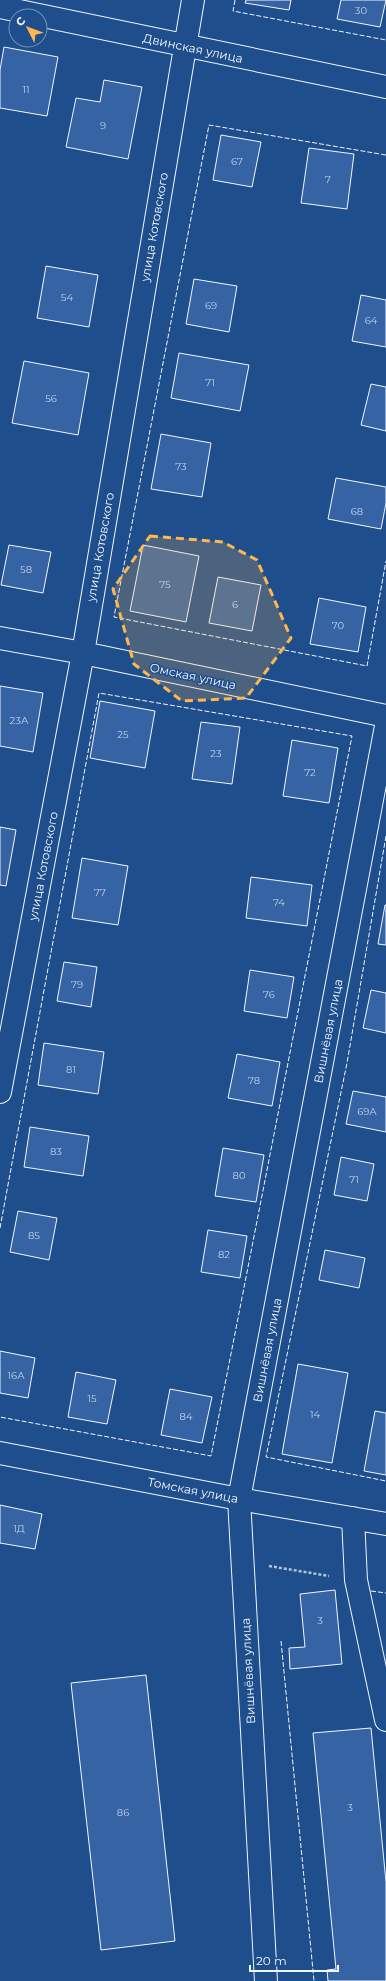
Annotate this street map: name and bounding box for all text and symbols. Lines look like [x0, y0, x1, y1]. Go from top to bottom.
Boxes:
house number: 30 [355, 4, 368, 17]
north arrow [8, 8, 48, 48]
text: С [13, 14, 28, 29]
street label: Двинская улица [142, 30, 244, 66]
house number: 11 [22, 83, 30, 96]
house number: 9 [100, 119, 106, 132]
house number: 67 [231, 155, 243, 168]
street label: улица Котовского [137, 171, 171, 284]
house number: 7 [325, 173, 331, 186]
house number: 54 [61, 291, 74, 304]
house number: 69 [205, 299, 217, 312]
house number: 64 [365, 314, 378, 327]
house number: 71 [205, 376, 215, 389]
house number: 56 [45, 392, 57, 405]
house number: 73 [175, 460, 187, 473]
street label: улица Котовского [83, 491, 117, 604]
house number: 68 [351, 505, 363, 518]
house number: 58 [20, 563, 32, 576]
house number: 75 [159, 578, 171, 591]
house number: 6 [232, 598, 238, 611]
house number: 70 [332, 619, 345, 632]
street label: Омская улица [148, 659, 238, 693]
house number: 23А [10, 714, 29, 727]
house number: 25 [117, 728, 129, 741]
house number: 23 [210, 747, 222, 760]
house number: 72 [304, 766, 316, 779]
street label: улица Котовского [25, 810, 61, 923]
house number: 77 [94, 886, 106, 899]
house number: 74 [273, 896, 285, 909]
house number: 79 [71, 978, 83, 991]
street label: Вишнёвая улица [311, 978, 345, 1084]
house number: 76 [263, 988, 275, 1001]
house number: 81 [66, 1063, 76, 1076]
house number: 78 [248, 1074, 260, 1087]
house number: 69А [357, 1105, 377, 1118]
house number: 83 [50, 1145, 62, 1158]
house number: 80 [233, 1169, 246, 1182]
house number: 71 [349, 1173, 359, 1186]
house number: 85 [28, 1229, 40, 1242]
house number: 82 [218, 1248, 230, 1261]
street label: Вишнёвая улица [250, 1297, 284, 1403]
house number: 16А [7, 1369, 25, 1382]
house number: 15 [87, 1392, 97, 1405]
house number: 14 [310, 1408, 320, 1421]
house number: 84 [180, 1410, 193, 1423]
street label: Томская улица [146, 1474, 240, 1506]
house number: 1Д [13, 1522, 25, 1535]
house number: 3 [317, 1614, 323, 1627]
street label: Вишнёвая улица [238, 1618, 258, 1724]
house number: 3 [347, 1801, 353, 1814]
house number: 86 [117, 1806, 129, 1819]
scale bar [250, 1947, 338, 1973]
text: 20 m [256, 1953, 287, 1968]

